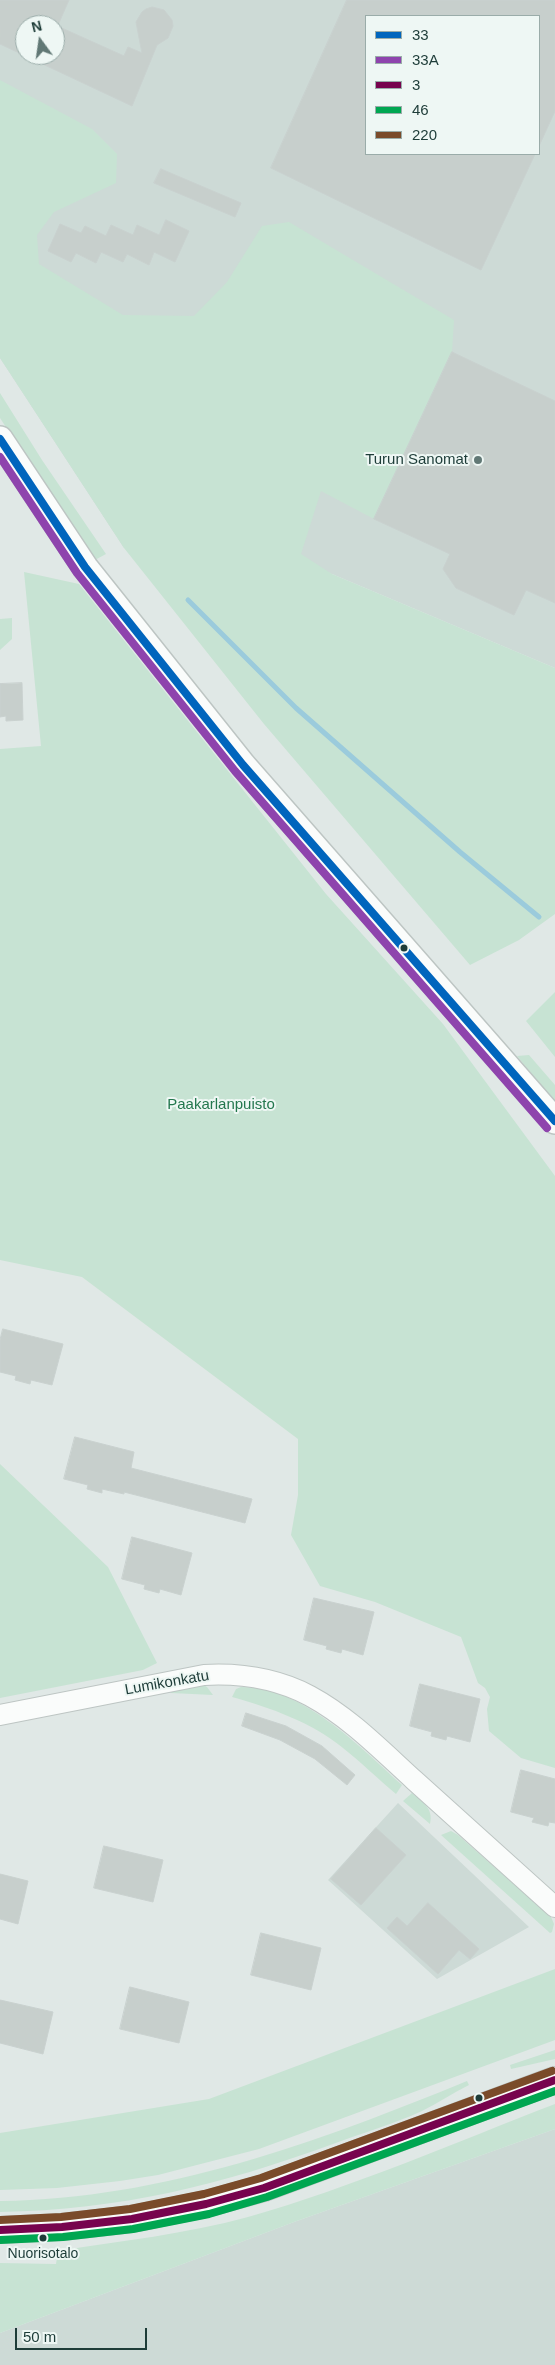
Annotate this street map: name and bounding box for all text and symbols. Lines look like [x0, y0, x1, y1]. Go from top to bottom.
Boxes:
north arrow [15, 15, 65, 65]
legend [365, 15, 540, 155]
text: N [30, 17, 43, 35]
text: 33 [412, 26, 429, 43]
text: 33A [412, 51, 439, 68]
text: 3 [412, 76, 420, 93]
text: 46 [412, 101, 429, 118]
text: 220 [412, 126, 437, 143]
place label: Turun Sanomat [365, 451, 468, 469]
marker: Turun Sanomat [472, 454, 484, 466]
unlabelled marker [399, 943, 409, 953]
park label: Paakarlanpuisto [167, 1096, 275, 1114]
street label: Lumikonkatu [124, 1667, 210, 1699]
unlabelled marker [474, 2093, 484, 2103]
marker: Nuorisotalo [38, 2233, 48, 2243]
place label: Nuorisotalo [8, 2246, 78, 2262]
scale bar [18, 2318, 150, 2350]
text: 50 m [23, 2328, 56, 2345]

